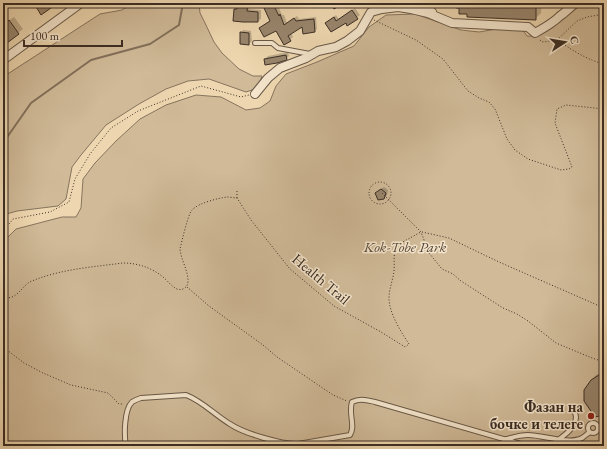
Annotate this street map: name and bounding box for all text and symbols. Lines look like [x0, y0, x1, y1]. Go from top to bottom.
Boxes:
scale bar [24, 22, 122, 48]
north arrow [545, 22, 585, 62]
text: 100 m [30, 28, 60, 44]
text: С [567, 35, 582, 45]
park label: Kok-Tobe Park [363, 237, 446, 256]
street label: Health Trail [288, 249, 354, 309]
place label: Фазан на бочке и телеге [490, 397, 583, 433]
marker: Фазан на бочке и телеге [586, 411, 596, 421]

